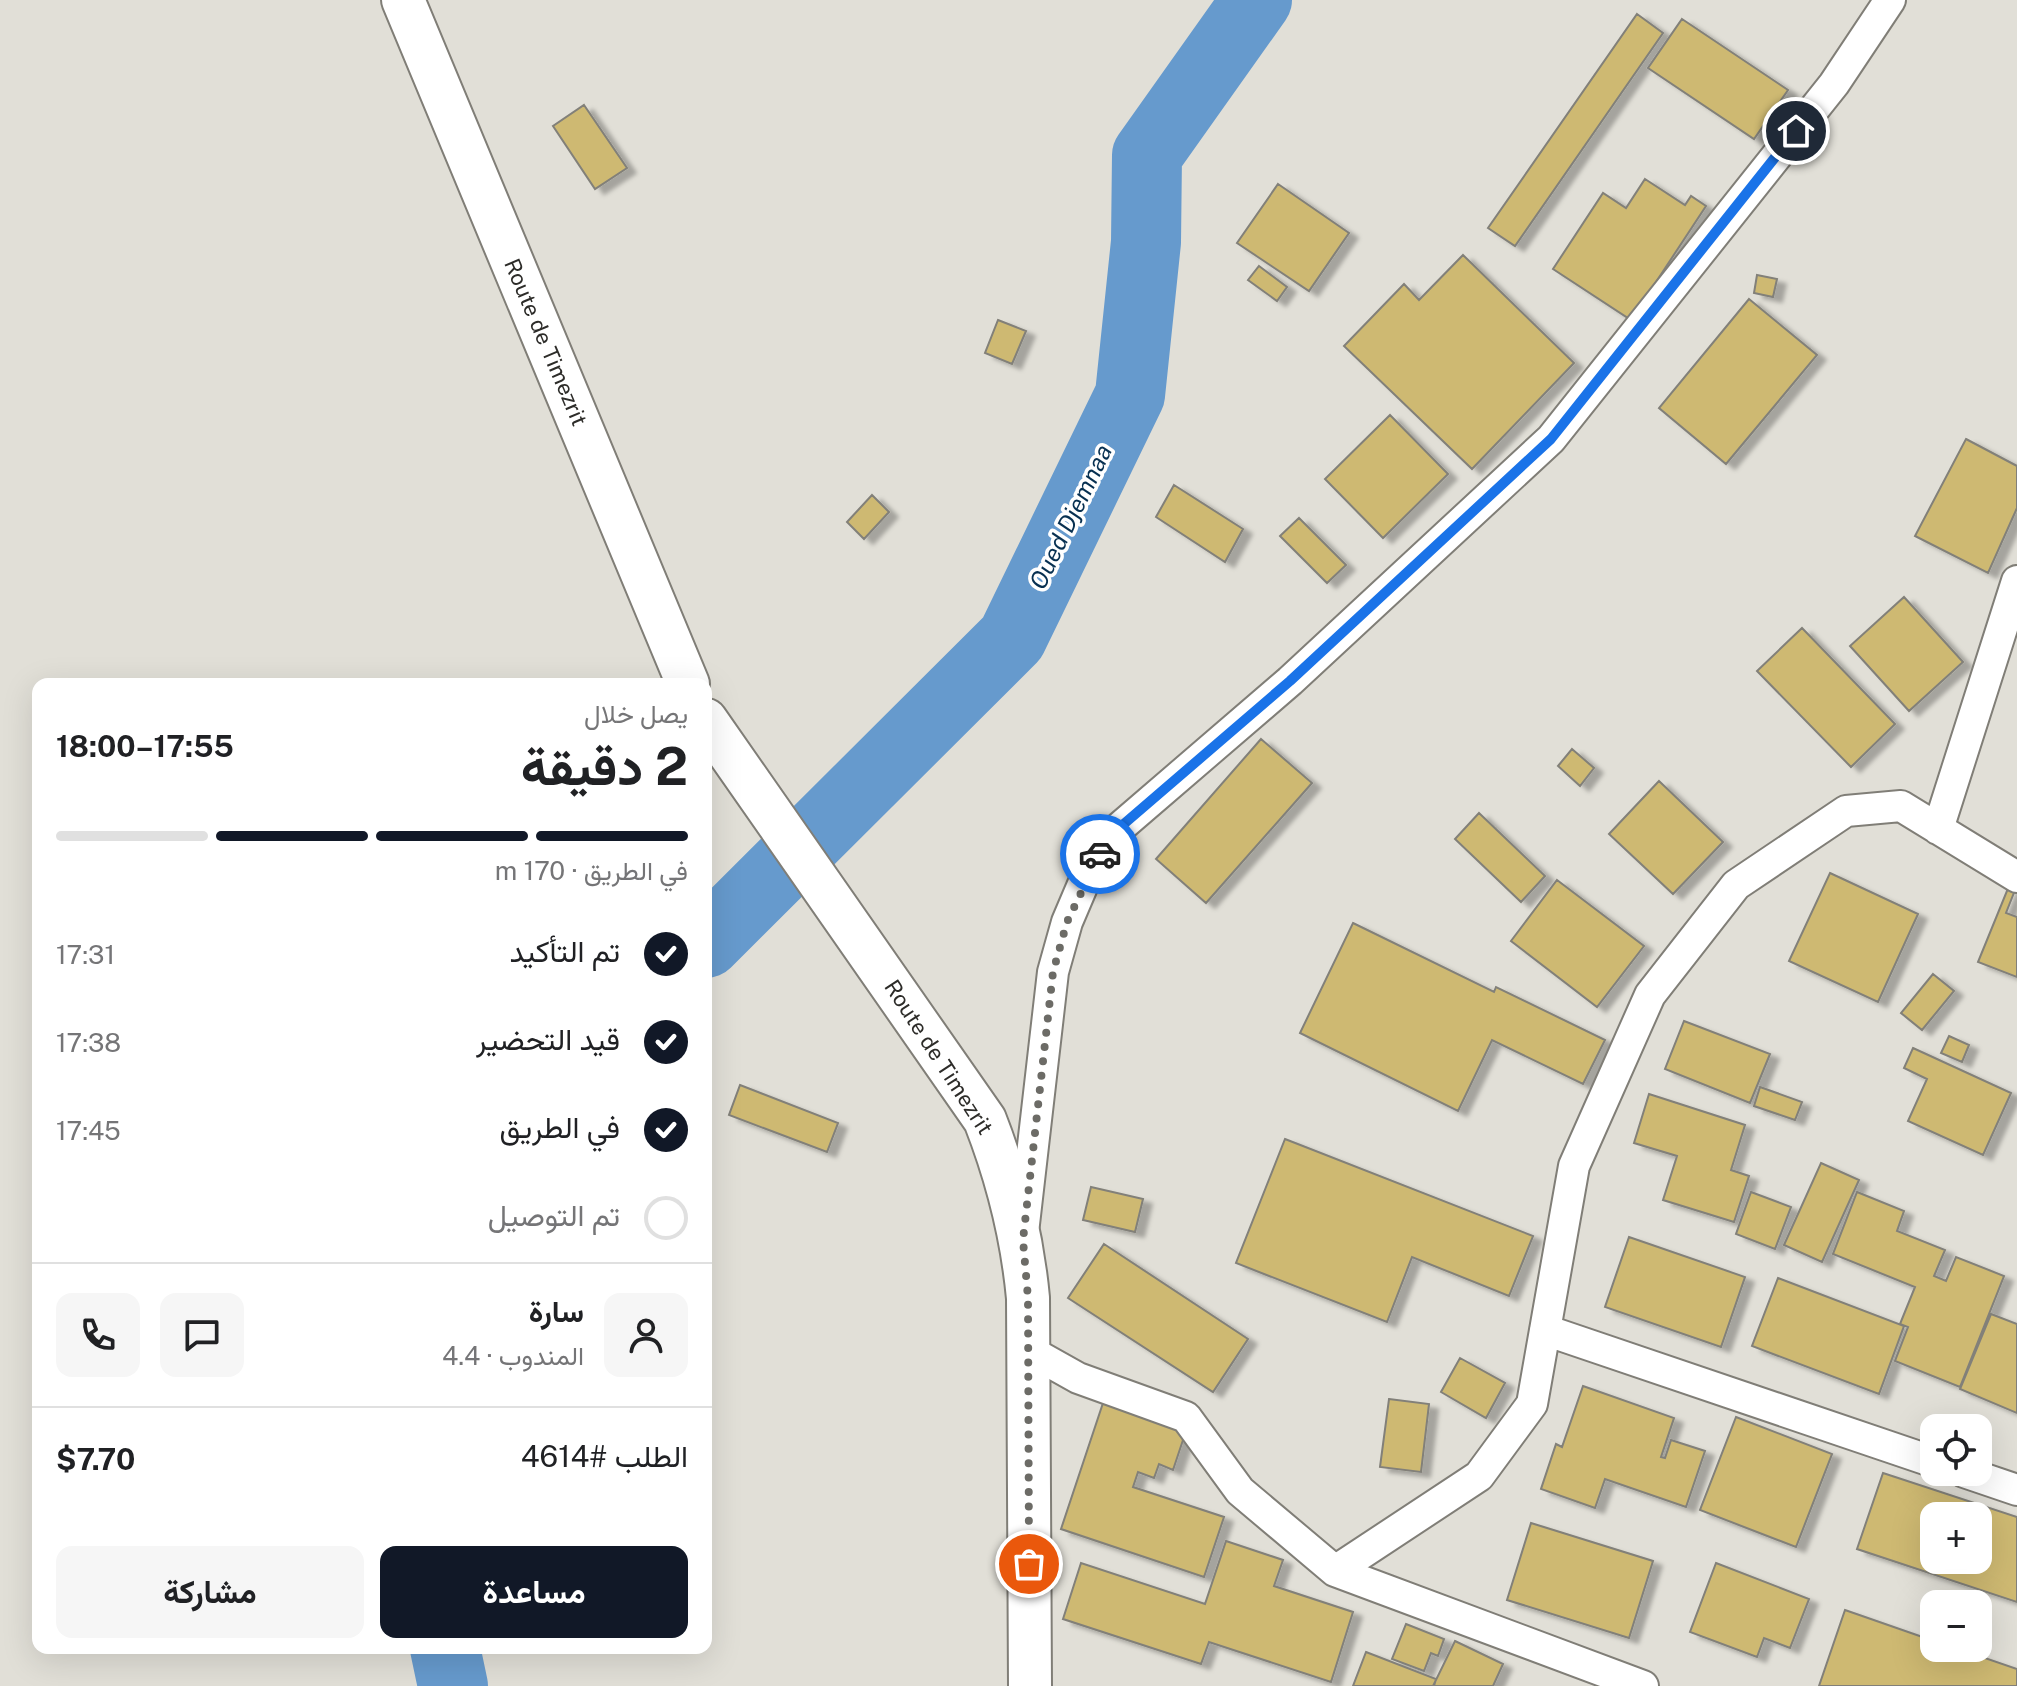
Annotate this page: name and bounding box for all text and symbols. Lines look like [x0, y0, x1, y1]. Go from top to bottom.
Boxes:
pin [1762, 97, 1830, 165]
icon: home [1774, 109, 1818, 153]
street label: Route de Timezrit [499, 254, 593, 430]
water label: Oued Djemnaa [1023, 440, 1117, 593]
text: يصل خلال [584, 698, 688, 729]
text: 17:55–18:00 [56, 728, 234, 764]
text: 2 دقيقة [521, 736, 688, 797]
courier [1060, 814, 1140, 894]
icon: car [1078, 832, 1122, 876]
text: في الطريق · 170 m [495, 855, 688, 886]
icon: check [644, 932, 688, 976]
text: تم التأكيد [509, 933, 620, 969]
text: 17:31 [56, 939, 115, 970]
street label: Route de Timezrit [879, 975, 999, 1139]
icon: check [644, 1020, 688, 1064]
text: قيد التحضير [476, 1021, 620, 1057]
text: 17:38 [56, 1027, 121, 1058]
icon: check [644, 1108, 688, 1152]
text: في الطريق [500, 1109, 620, 1145]
text: 17:45 [56, 1115, 121, 1146]
text: تم التوصيل [488, 1197, 620, 1233]
button: phone [56, 1293, 140, 1377]
button: chat [160, 1293, 244, 1377]
text: سارة [529, 1293, 584, 1329]
button: person [604, 1293, 688, 1377]
text: المندوب · 4.4 [442, 1340, 584, 1371]
map controls [1920, 1414, 1992, 1662]
button: locate [1920, 1414, 1992, 1486]
text: الطلب #4614 [521, 1438, 688, 1474]
text: $7.70 [56, 1441, 135, 1477]
button: + [1920, 1502, 1992, 1574]
pin [995, 1530, 1063, 1598]
icon: bag [1007, 1542, 1051, 1586]
button: مشاركة [56, 1546, 364, 1638]
button: مساعدة [380, 1546, 688, 1638]
button: − [1920, 1590, 1992, 1662]

